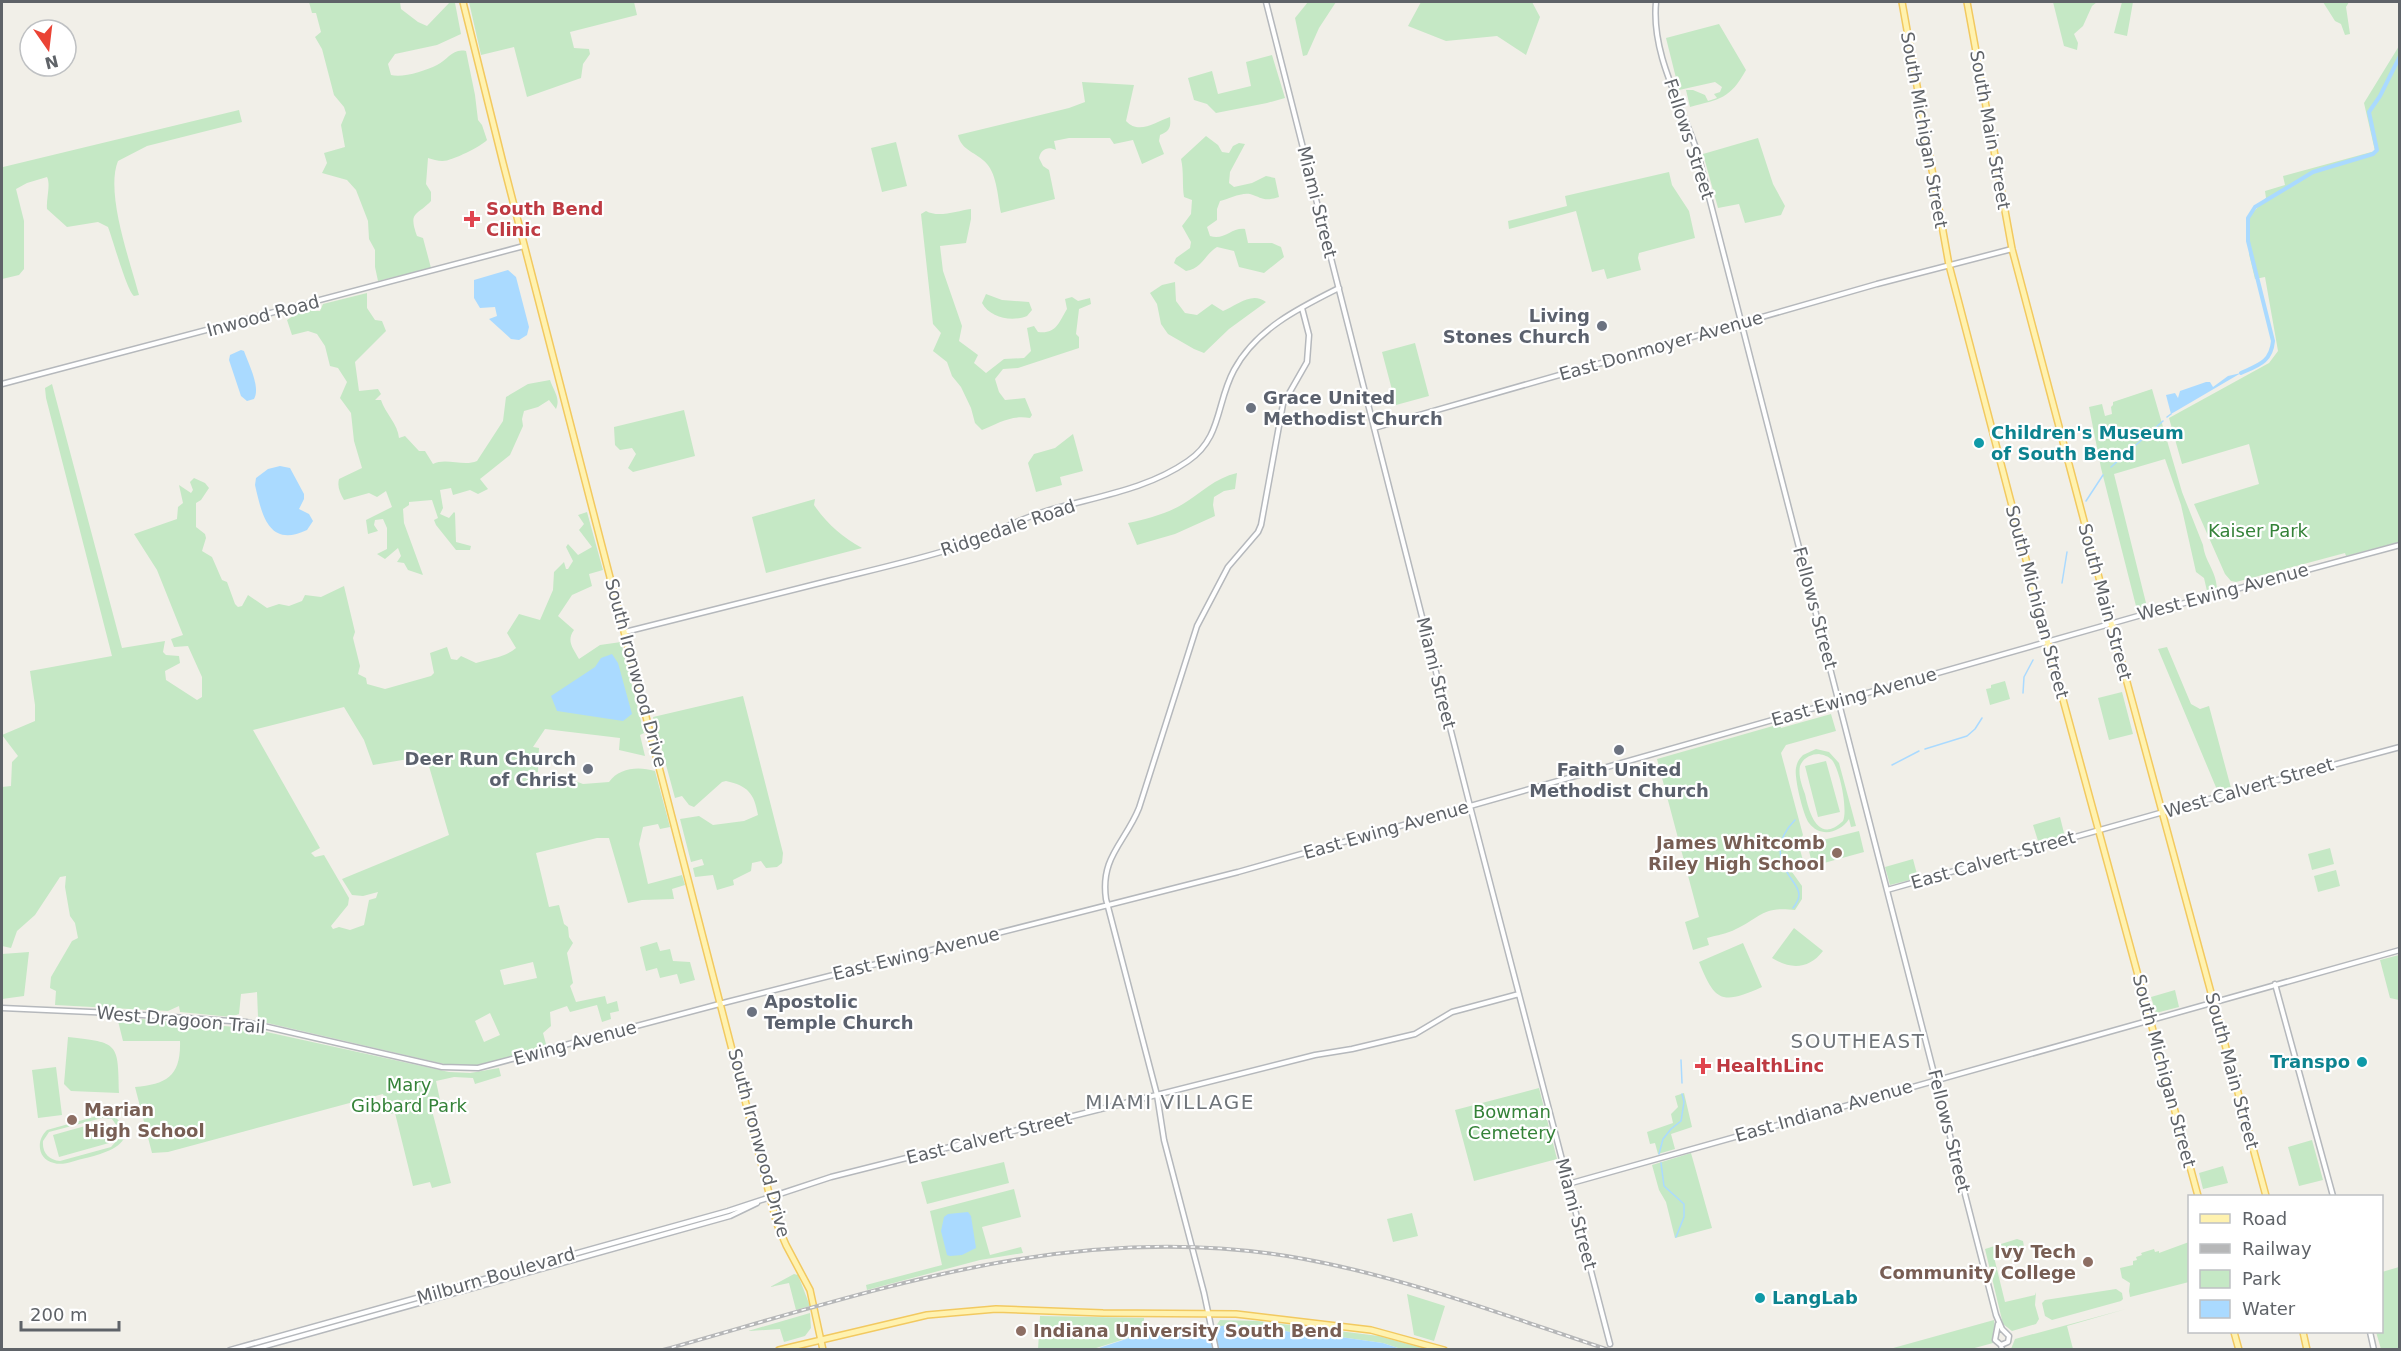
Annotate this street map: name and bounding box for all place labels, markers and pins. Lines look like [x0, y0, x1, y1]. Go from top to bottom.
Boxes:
place label: South Bend Clinic [486, 198, 603, 240]
marker: South Bend Clinic [463, 210, 481, 228]
place label: Living Stones Church [1443, 305, 1590, 347]
marker: Living Stones Church [1595, 319, 1609, 333]
place label: Grace United Methodist Church [1263, 387, 1443, 429]
marker: Grace United Methodist Church [1244, 401, 1258, 415]
place label: Children's Museum of South Bend [1991, 422, 2184, 464]
marker: Children's Museum of South Bend [1972, 436, 1986, 450]
marker: Faith United Methodist Church [1612, 743, 1626, 757]
place label: Deer Run Church of Christ [405, 748, 576, 790]
place label: Faith United Methodist Church [1529, 759, 1709, 801]
marker: Deer Run Church of Christ [581, 762, 595, 776]
place label: James Whitcomb Riley High School [1648, 832, 1825, 874]
marker: James Whitcomb Riley High School [1830, 846, 1844, 860]
place label: Apostolic Temple Church [764, 991, 914, 1033]
marker: Apostolic Temple Church [745, 1005, 759, 1019]
place label: Transpo [2270, 1051, 2350, 1072]
place label: HealthLinc [1716, 1055, 1824, 1076]
marker: Transpo [2355, 1055, 2369, 1069]
marker: HealthLinc [1694, 1057, 1712, 1075]
place label: Marian High School [84, 1099, 205, 1141]
marker: Marian High School [65, 1113, 79, 1127]
place label: Ivy Tech Community College [1879, 1241, 2076, 1283]
marker: Ivy Tech Community College [2081, 1255, 2095, 1269]
place label: LangLab [1772, 1287, 1858, 1308]
marker: LangLab [1753, 1291, 1767, 1305]
place label: Indiana University South Bend [1033, 1320, 1342, 1341]
marker: Indiana University South Bend [1014, 1324, 1028, 1338]

